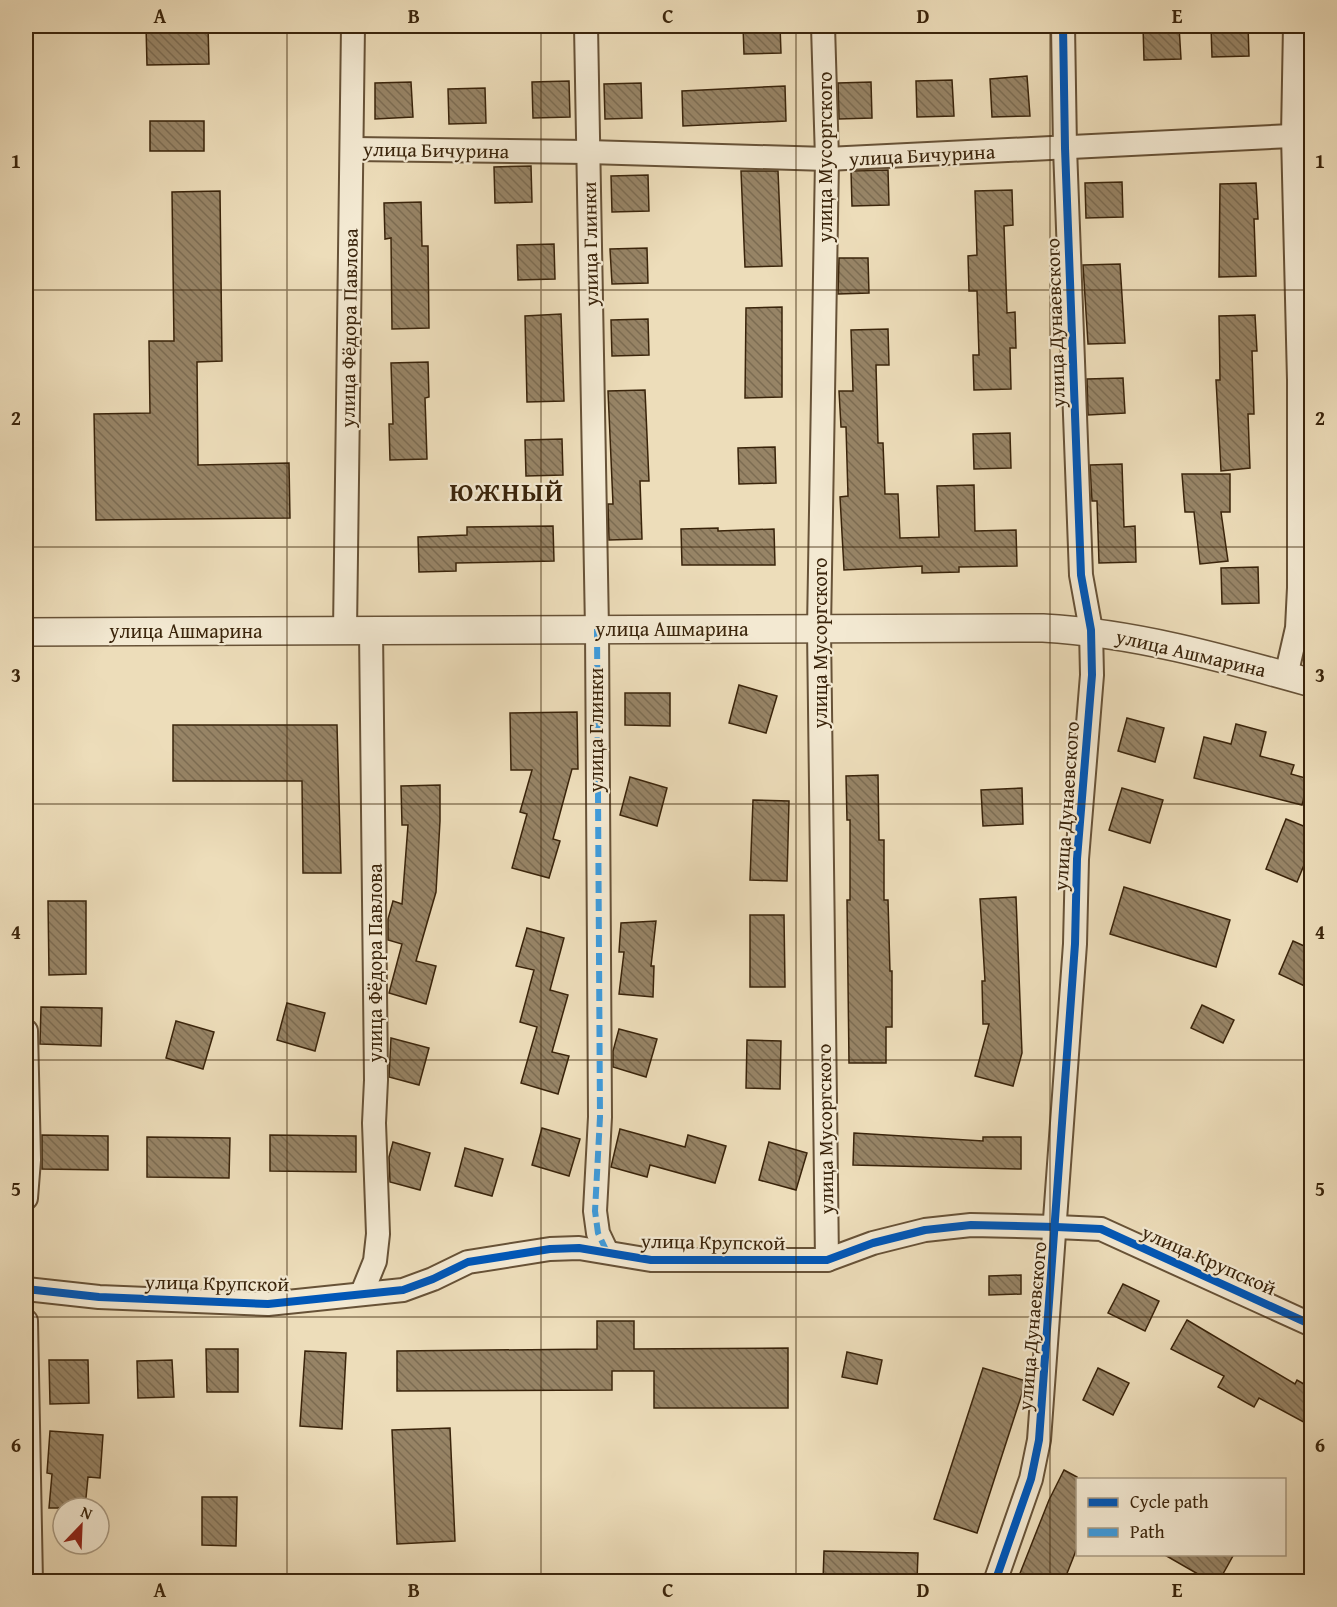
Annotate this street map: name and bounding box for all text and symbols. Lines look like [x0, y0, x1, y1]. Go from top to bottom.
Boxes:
text: A [154, 1, 167, 30]
text: B [408, 1, 420, 30]
text: C [662, 1, 674, 30]
text: D [916, 1, 930, 30]
text: E [1172, 1, 1183, 30]
street label: улица Мусоргского [810, 72, 839, 243]
street label: улица Бичурина [362, 134, 510, 165]
street label: улица Бичурина [847, 136, 996, 173]
text: 1 [11, 146, 21, 175]
text: 1 [1315, 146, 1325, 175]
street label: улица Глинки [574, 181, 605, 308]
street label: улица Фёдора Павлова [332, 228, 365, 429]
street label: улица Дунаевского [1037, 238, 1072, 409]
text: 2 [11, 403, 21, 432]
text: 2 [1315, 403, 1325, 432]
district label: ЮЖНЫЙ [449, 472, 565, 511]
street label: улица Мусоргского [805, 558, 834, 729]
street label: улица Ашмарина [594, 614, 749, 643]
street label: улица Ашмарина [108, 616, 263, 645]
street label: улица Ашмарина [1112, 621, 1270, 684]
text: 3 [11, 660, 21, 689]
text: 3 [1315, 660, 1325, 689]
street label: улица Глинки [581, 667, 610, 793]
street label: улица Дунаевского [1045, 720, 1086, 893]
street label: улица Фёдора Павлова [360, 863, 389, 1064]
text: 4 [11, 917, 21, 946]
text: 4 [1315, 917, 1325, 946]
street label: улица Мусоргского [809, 1043, 841, 1216]
text: 5 [11, 1174, 21, 1203]
text: 5 [1315, 1174, 1325, 1203]
street label: улица Крупской [1136, 1217, 1281, 1302]
street label: улица Крупской [640, 1226, 786, 1257]
street label: улица Дунаевского [1010, 1240, 1053, 1413]
street label: улица Крупской [144, 1267, 290, 1298]
text: 6 [11, 1430, 21, 1459]
text: 6 [1315, 1430, 1325, 1459]
legend [1076, 1478, 1286, 1556]
text: Cycle path [1130, 1488, 1209, 1515]
north arrow [51, 1496, 111, 1556]
text: N [77, 1499, 97, 1525]
text: Path [1130, 1518, 1165, 1545]
text: A [154, 1575, 167, 1604]
text: B [408, 1575, 420, 1604]
text: C [662, 1575, 674, 1604]
text: D [916, 1575, 930, 1604]
text: E [1172, 1575, 1183, 1604]

